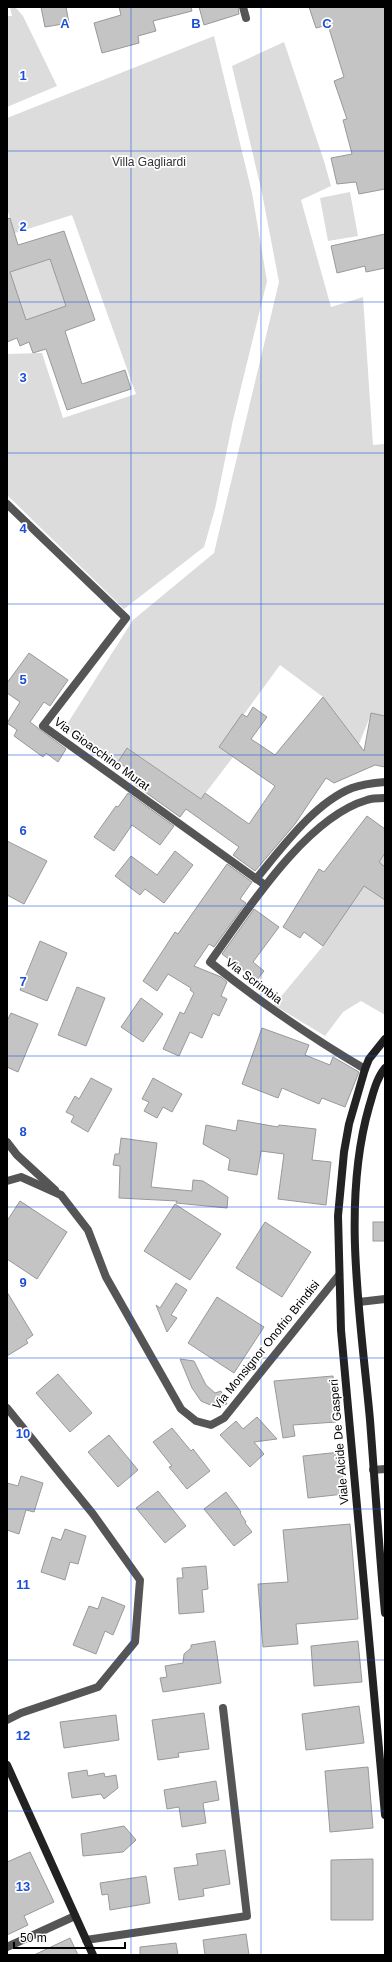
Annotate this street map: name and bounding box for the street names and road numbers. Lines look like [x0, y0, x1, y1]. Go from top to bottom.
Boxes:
street label: Via Gioacchino Murat [52, 715, 153, 794]
street label: Via Scrimbia [223, 955, 285, 1007]
street label: Via Monsignor Onofrio Brindisi [210, 1278, 322, 1412]
street label: Viale Alcide De Gasperi [327, 1379, 351, 1505]

